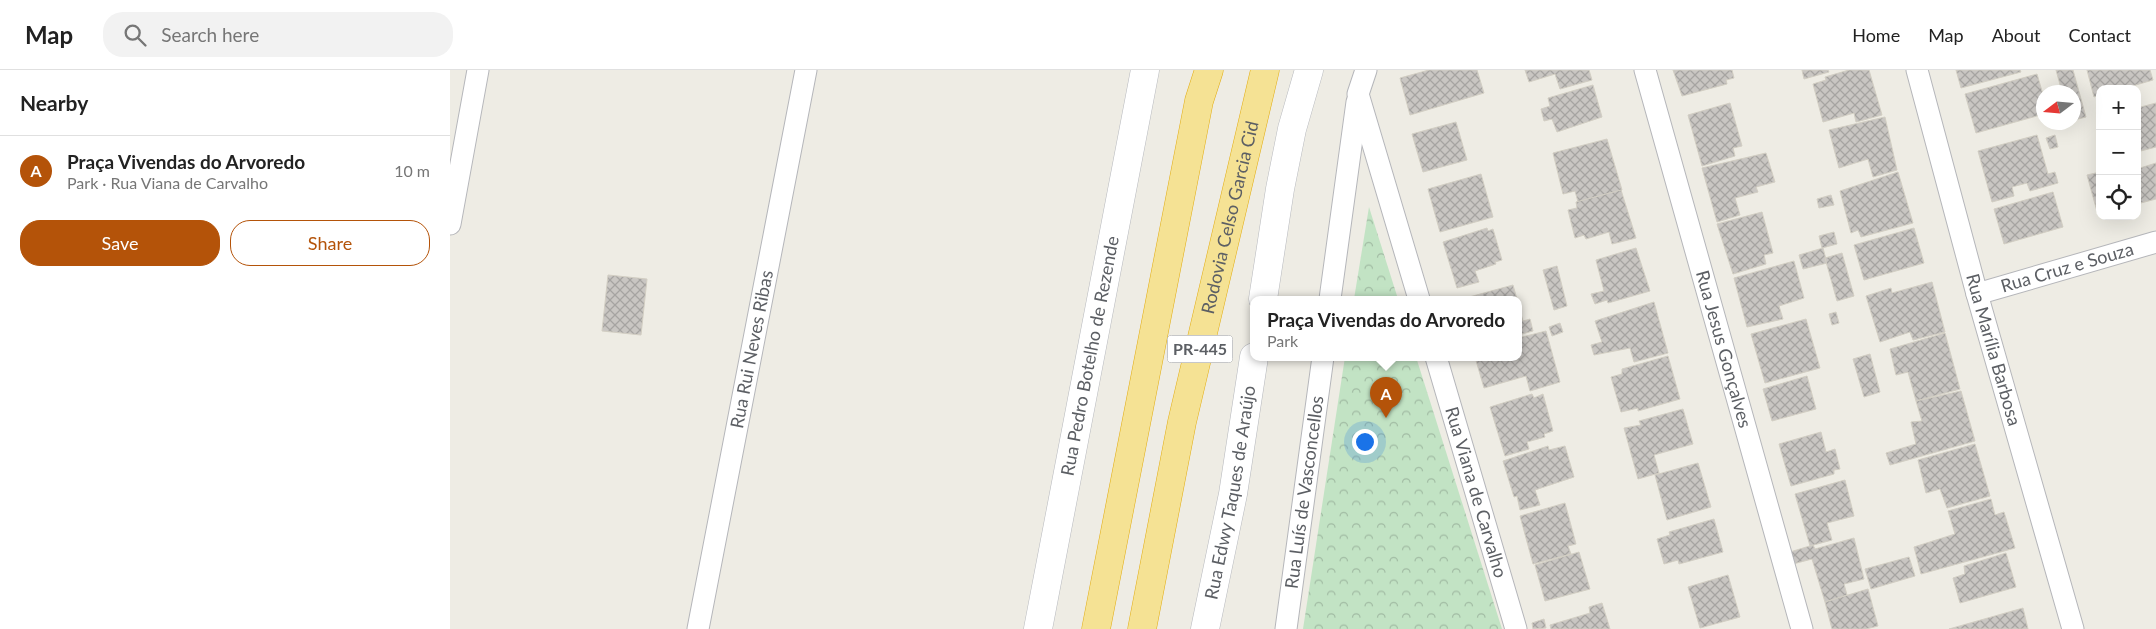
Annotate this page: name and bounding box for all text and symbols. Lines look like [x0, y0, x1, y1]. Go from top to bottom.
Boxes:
search box [103, 12, 453, 57]
text: Map [25, 20, 73, 49]
icon: search [121, 21, 149, 49]
text: Search here [161, 23, 259, 46]
text: Home [1852, 24, 1900, 46]
text: Map [1928, 24, 1964, 46]
text: About [1992, 24, 2041, 46]
text: Contact [2069, 24, 2131, 46]
north arrow [2036, 85, 2081, 130]
map controls [2096, 85, 2141, 220]
button: + [2096, 85, 2141, 130]
text: Nearby [20, 90, 88, 115]
street label: Rodovia Celso Garcia Cid [1196, 119, 1263, 316]
button: − [2096, 130, 2141, 175]
text: Praça Vivendas do Arvoredo [67, 150, 305, 173]
text: A [30, 161, 42, 180]
text: 10 m [394, 161, 430, 180]
text: Park · Rua Viana de Carvalho [67, 173, 268, 192]
button: locate [2096, 175, 2141, 220]
button: Save [20, 220, 220, 266]
button: Share [230, 220, 430, 266]
street label: Rua Pedro Botelho de Rezende [1056, 234, 1123, 478]
street label: Rua Cruz e Souza [1998, 237, 2136, 297]
street label: Rua Rui Neves Ribas [725, 268, 777, 430]
street label: Rua Jesus Gonçalves [1692, 268, 1757, 430]
street label: Rua Marília Barbosa [1962, 271, 2026, 428]
popup [1250, 296, 1522, 361]
text: Praça Vivendas do Arvoredo [1267, 308, 1505, 331]
text: Park [1267, 331, 1298, 350]
road number: PR-445 [1168, 336, 1232, 362]
pin: A [1370, 377, 1402, 418]
street label: Rua Edwy Taques de Araújo [1199, 384, 1259, 601]
street label: Rua Luís de Vasconcellos [1280, 394, 1328, 590]
street label: Rua Viana de Carvalho [1441, 404, 1512, 580]
your location [1352, 429, 1378, 455]

